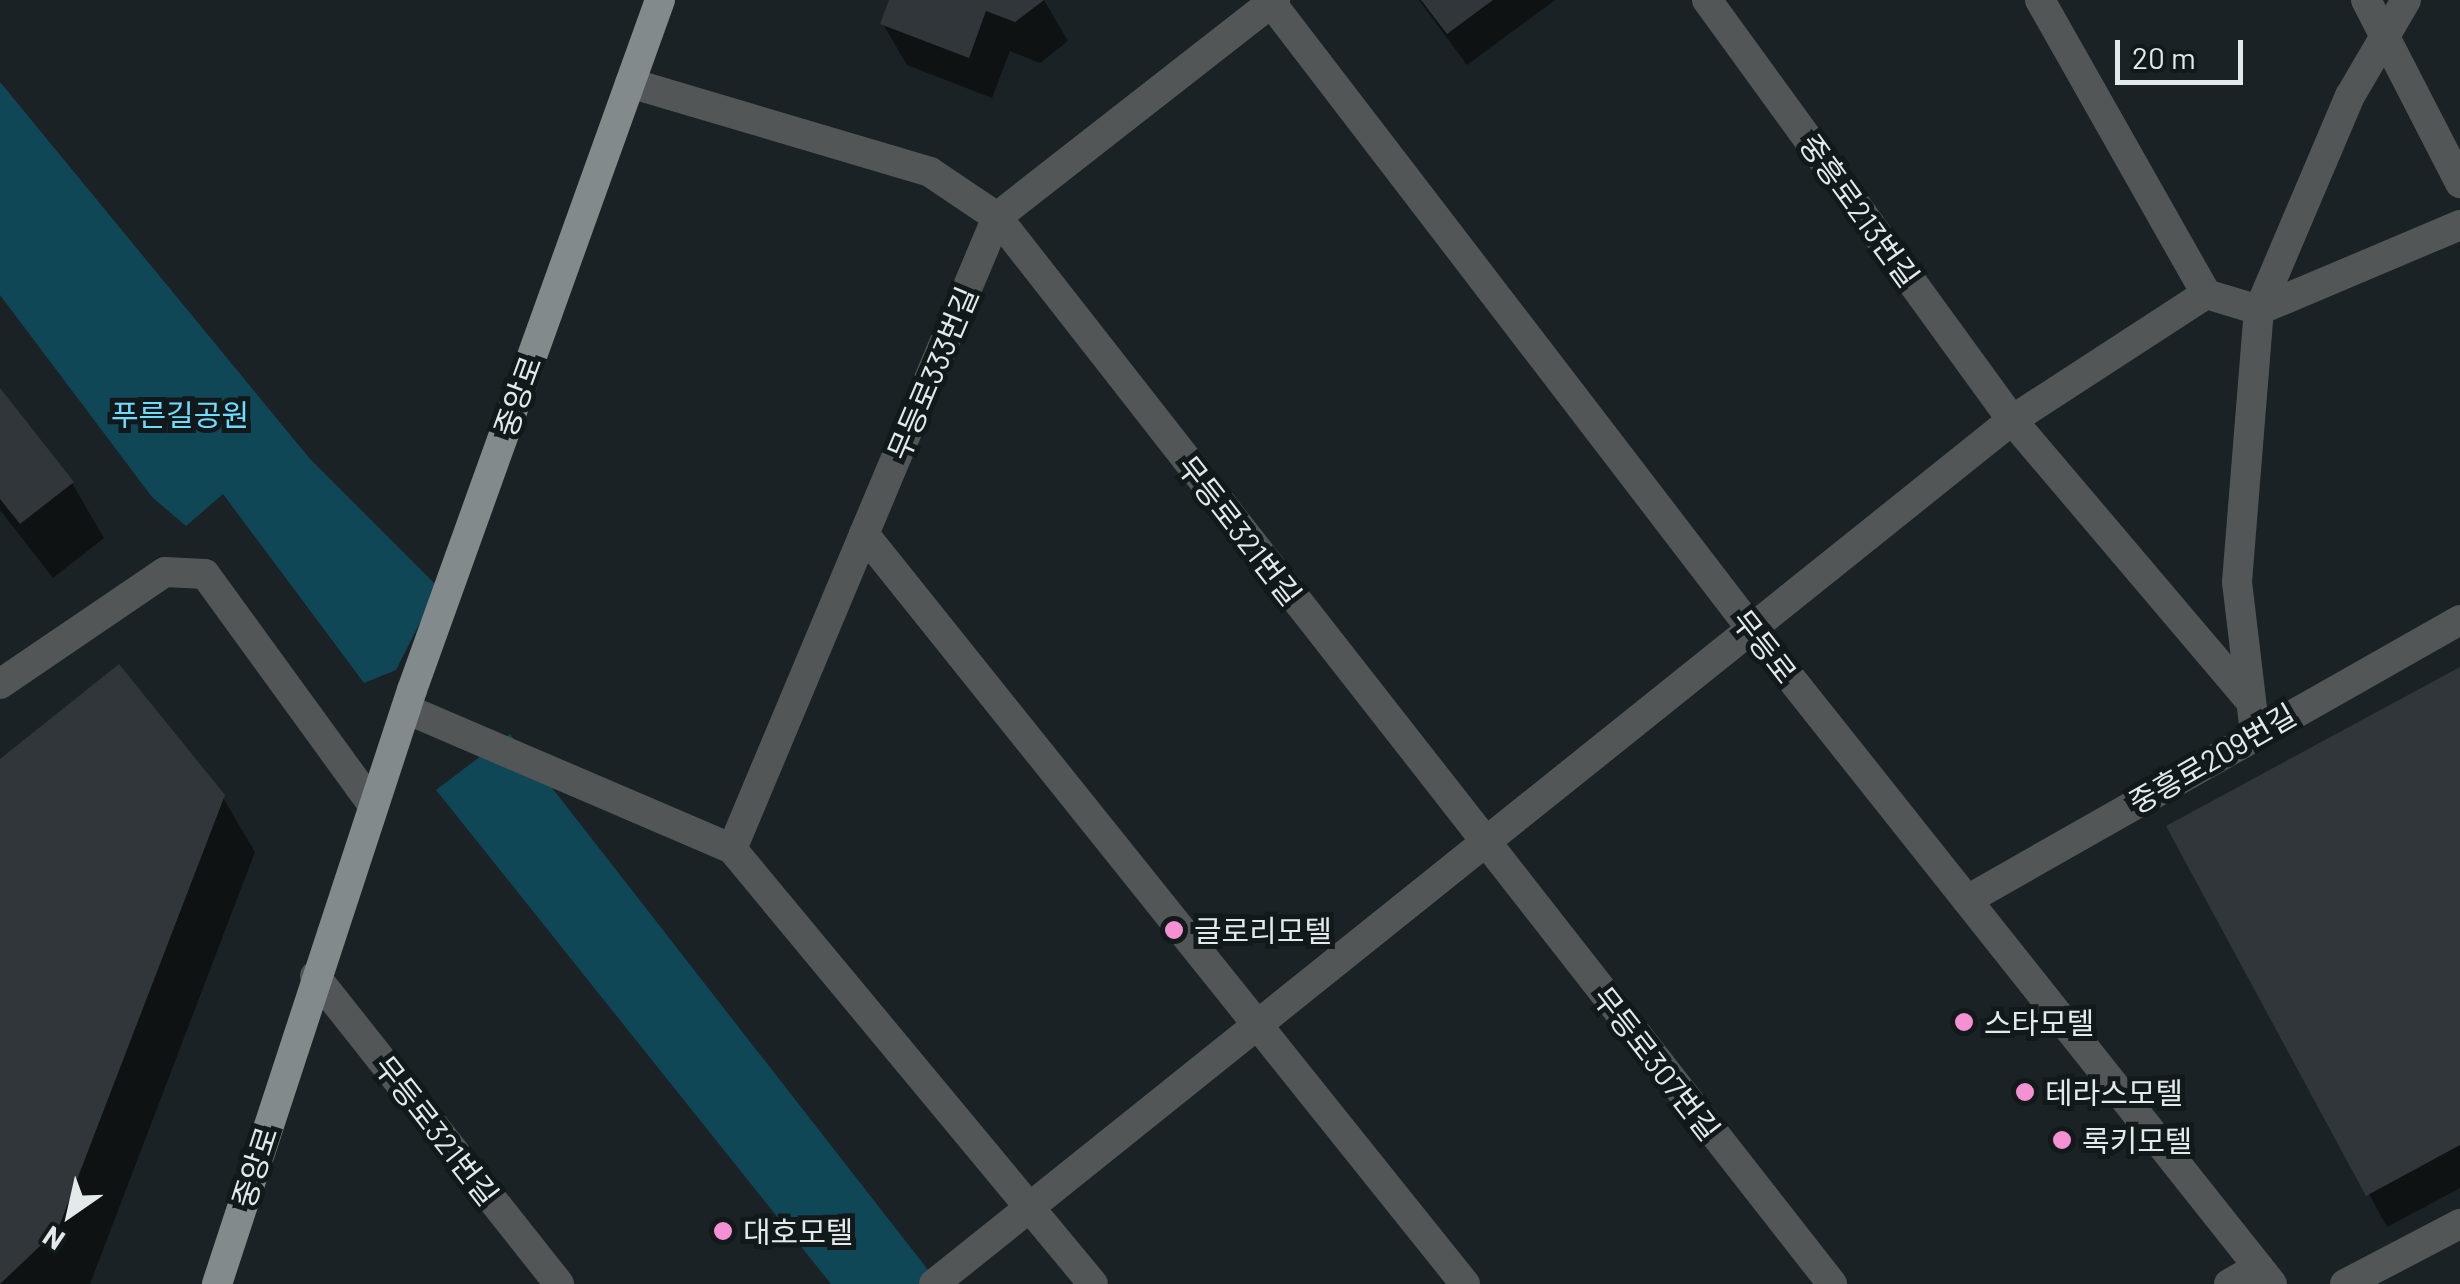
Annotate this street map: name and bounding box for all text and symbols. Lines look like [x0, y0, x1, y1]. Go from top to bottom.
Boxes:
scale bar [2120, 20, 2248, 82]
text: 20 m [2132, 39, 2196, 75]
street label: 중흥로213번길 [1793, 127, 1927, 293]
street label: 무등로333번길 [879, 281, 985, 465]
street label: 중앙로 [486, 351, 548, 441]
park label: 푸른길공원 [111, 396, 249, 432]
street label: 무등로321번길 [1171, 448, 1309, 612]
street label: 무등로 [1725, 602, 1805, 690]
street label: 중흥로209번길 [2122, 696, 2302, 820]
place label: 글로리모텔 [1194, 912, 1332, 948]
marker: 글로리모텔 [1163, 919, 1185, 941]
street label: 무등로307번길 [1586, 979, 1728, 1147]
place label: 스타모텔 [1984, 1004, 2094, 1040]
marker: 스타모텔 [1953, 1011, 1975, 1033]
street label: 무등로321번길 [368, 1048, 506, 1212]
place label: 테라스모텔 [2045, 1074, 2183, 1110]
marker: 테라스모텔 [2014, 1081, 2036, 1103]
street label: 중앙로 [224, 1122, 284, 1212]
place label: 록키모텔 [2082, 1122, 2192, 1158]
marker: 록키모텔 [2051, 1129, 2073, 1151]
north arrow [20, 1164, 120, 1264]
place label: 대호모텔 [743, 1213, 853, 1249]
text: N [36, 1220, 70, 1258]
marker: 대호모텔 [712, 1220, 734, 1242]

